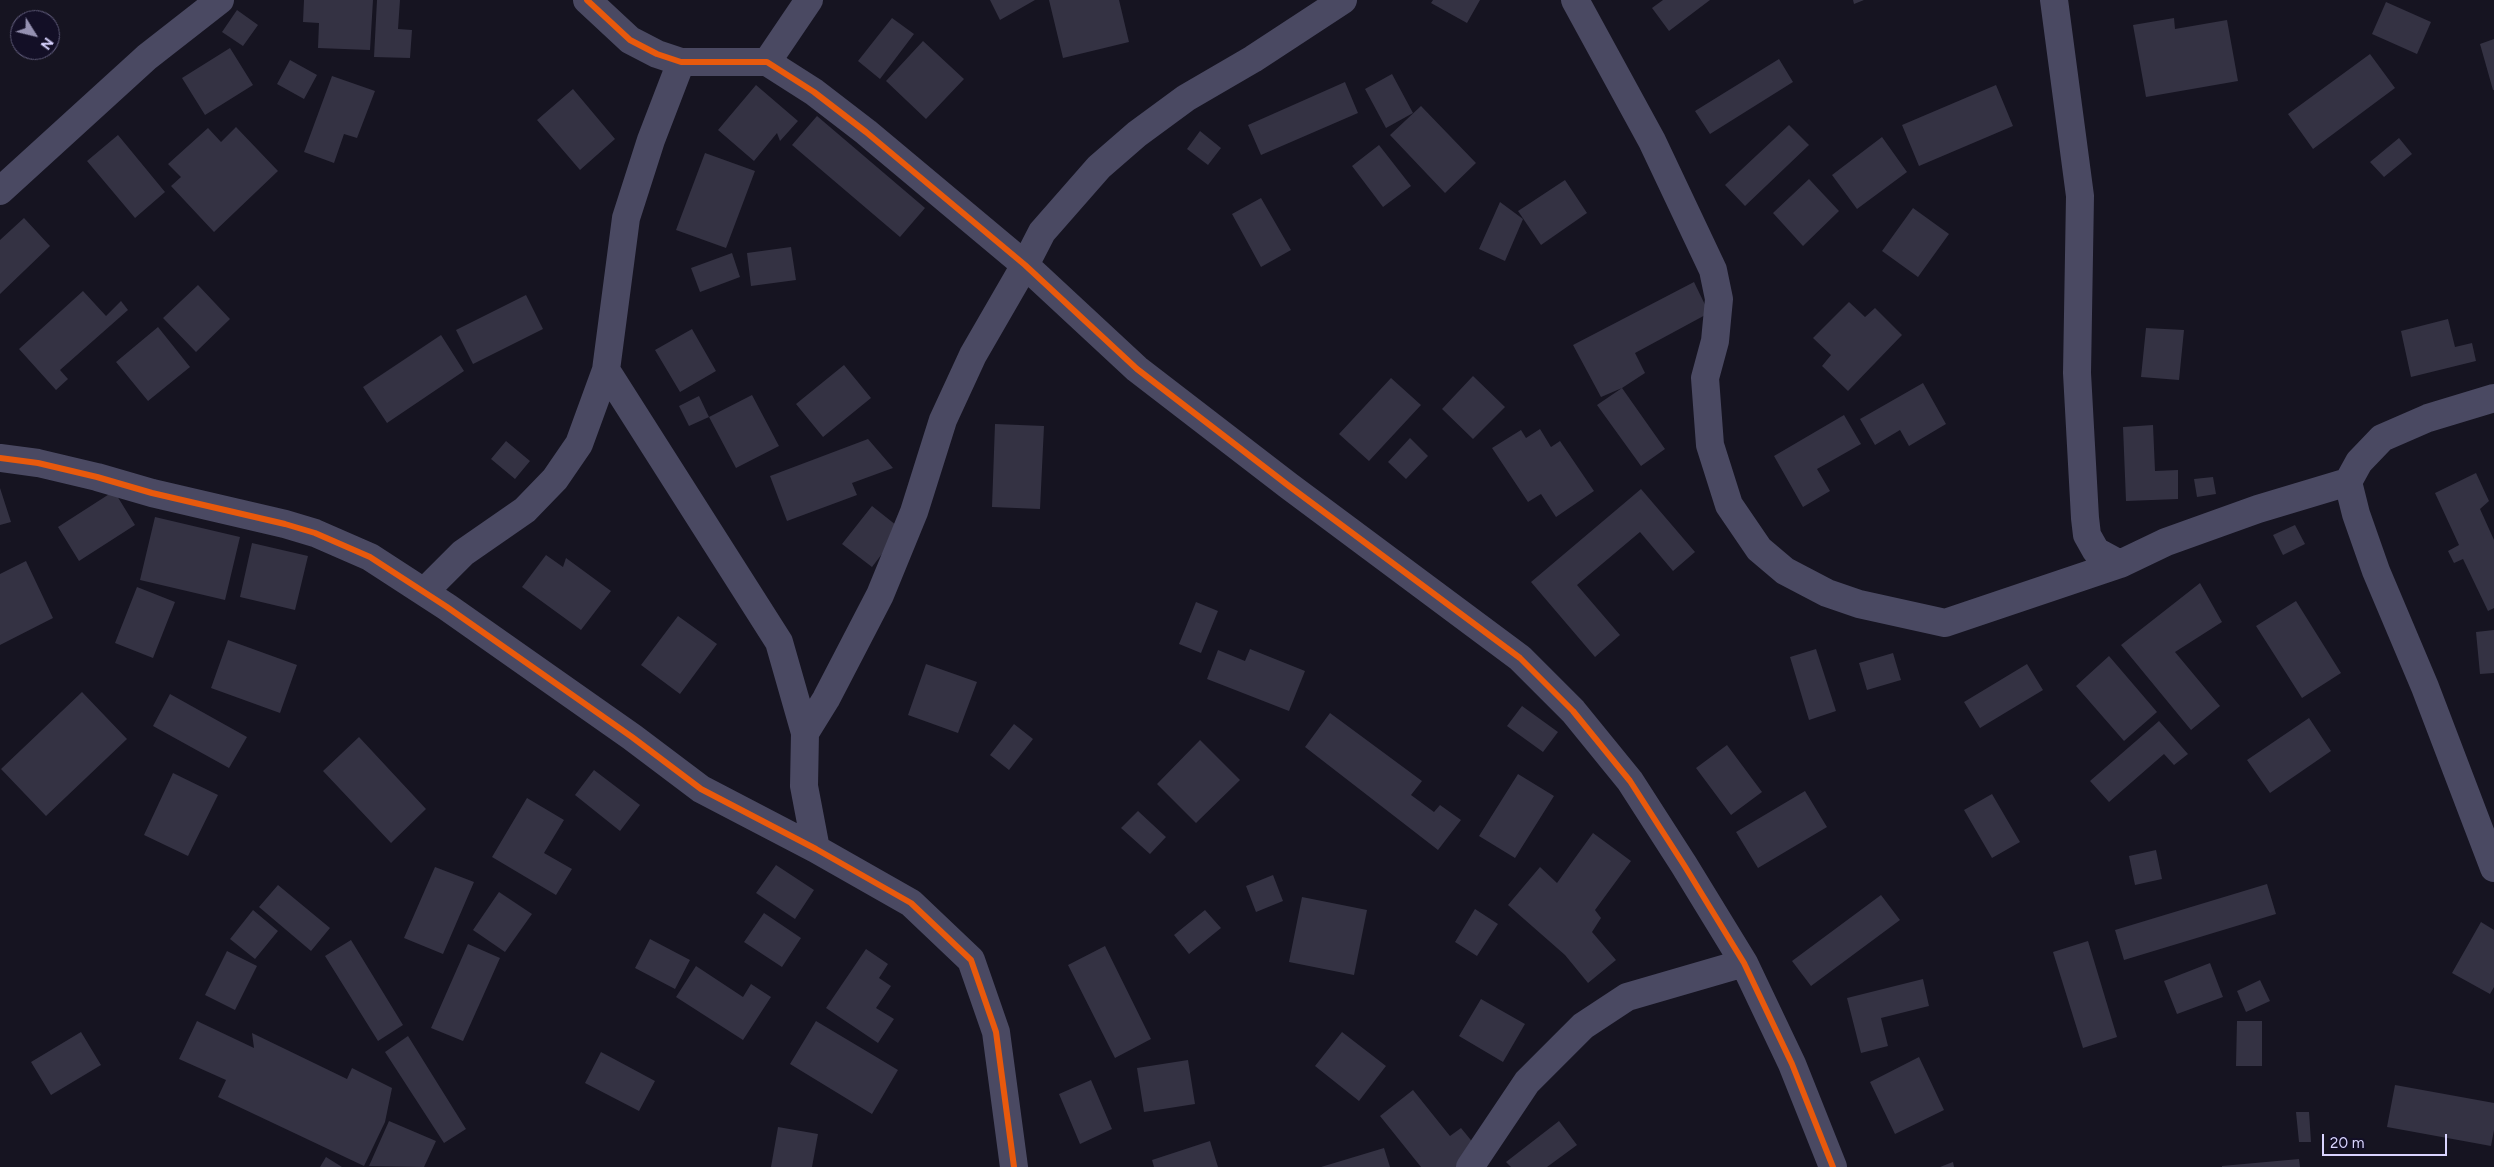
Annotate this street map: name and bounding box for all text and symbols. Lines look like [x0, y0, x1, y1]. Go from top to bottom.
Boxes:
north arrow [10, 10, 60, 60]
text: N [37, 34, 57, 53]
scale bar [2324, 1124, 2449, 1156]
text: 20 m [2330, 1134, 2364, 1152]

